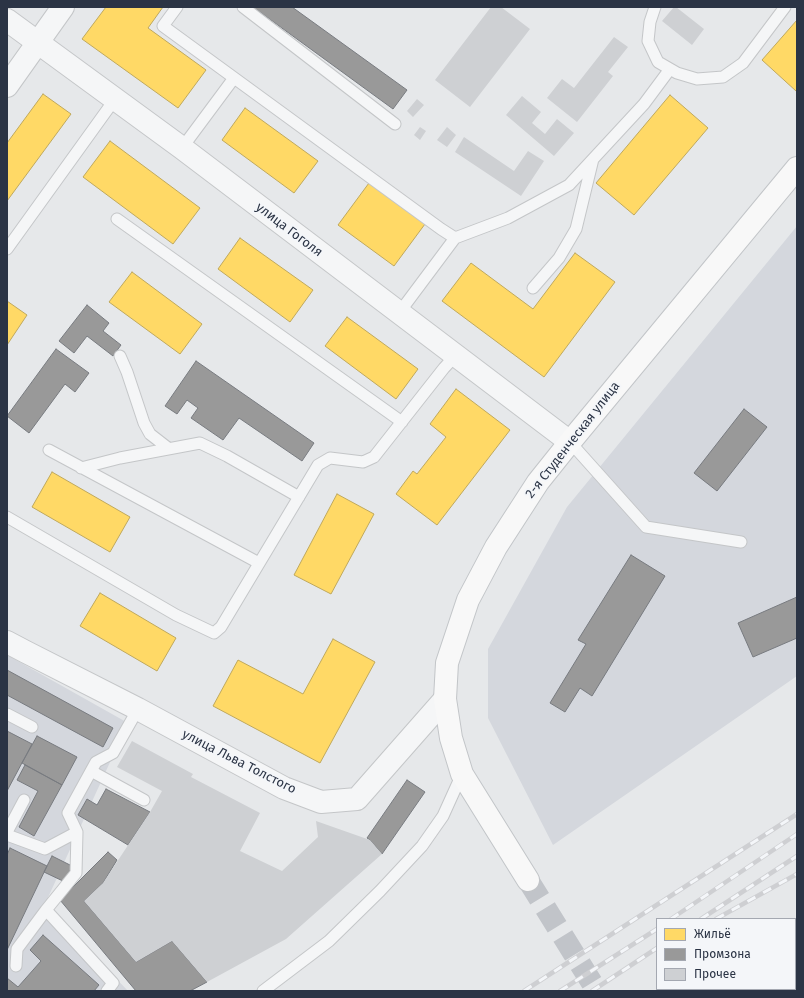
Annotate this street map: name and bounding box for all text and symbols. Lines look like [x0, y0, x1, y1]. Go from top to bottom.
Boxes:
street label: улица Гоголя [252, 200, 326, 260]
street label: 2-я Студенческая улица [523, 379, 623, 501]
street label: улица Льва Толстого [179, 726, 299, 798]
legend [656, 918, 796, 990]
text: Жильё [694, 927, 731, 941]
text: Промзона [694, 947, 751, 961]
text: Прочее [694, 967, 736, 981]

